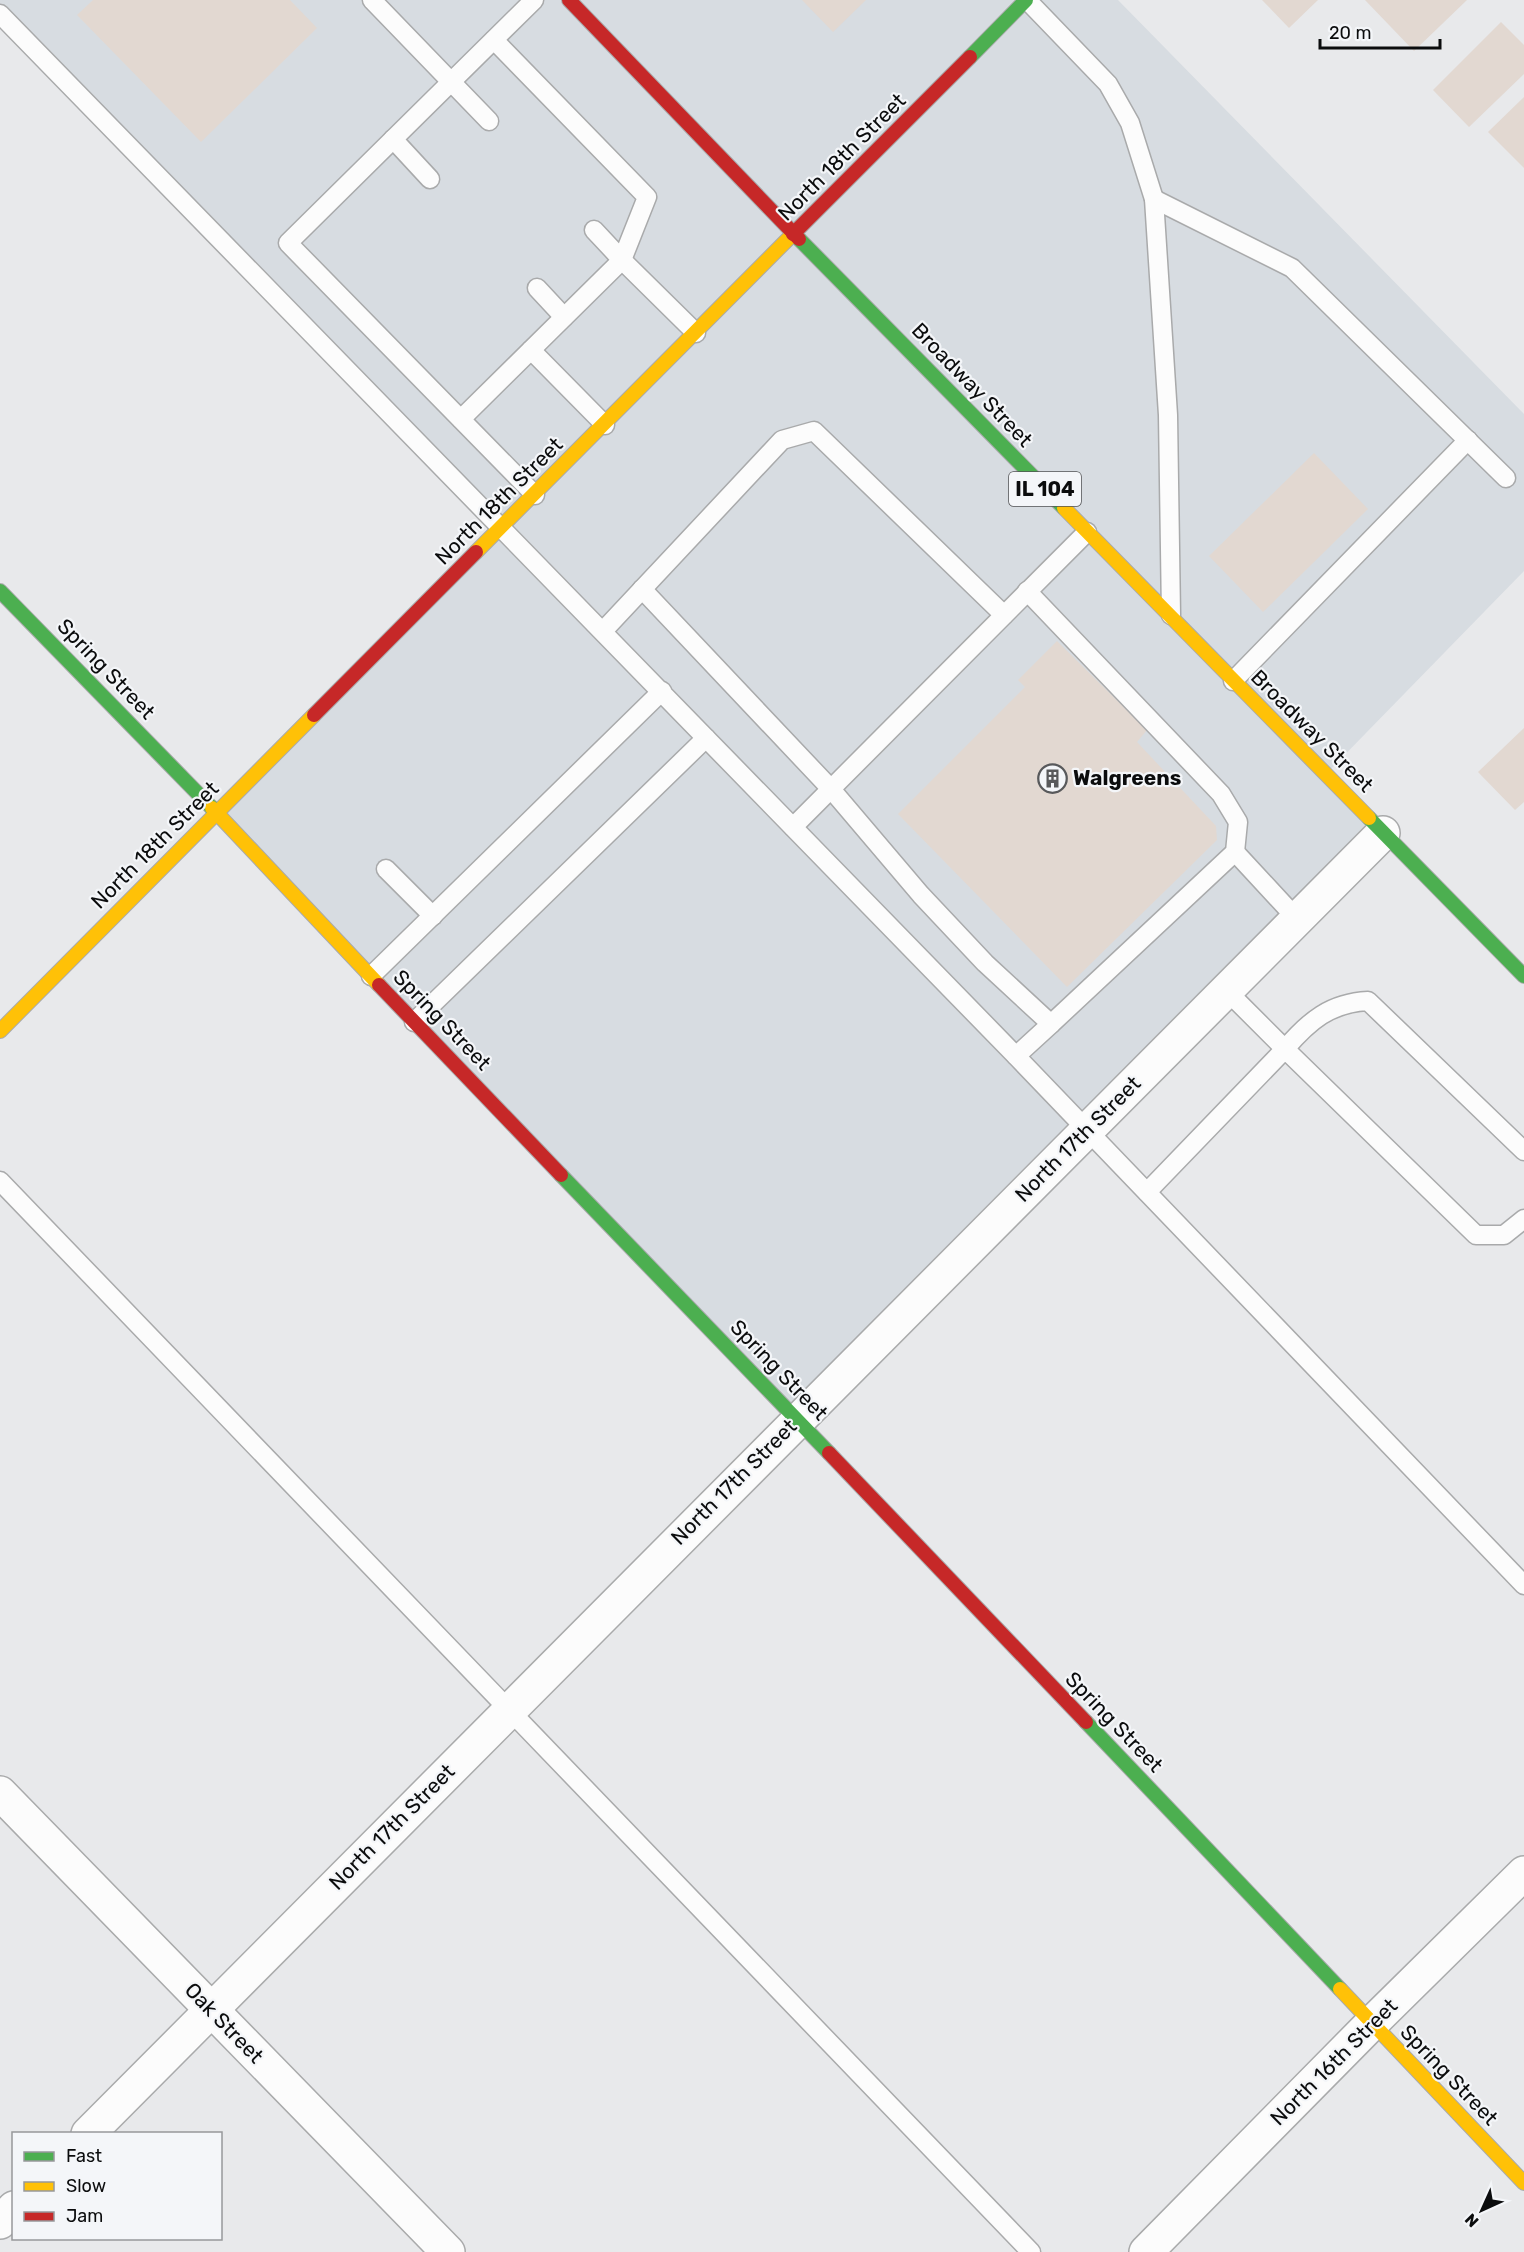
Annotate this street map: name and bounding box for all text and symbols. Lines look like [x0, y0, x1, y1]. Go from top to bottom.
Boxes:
scale bar [1320, 12, 1440, 50]
text: 20 m [1329, 22, 1371, 44]
street label: North 18th Street [773, 88, 911, 226]
street label: Broadway Street [907, 317, 1038, 452]
street label: North 18th Street [430, 432, 568, 570]
road number: IL 104 [1009, 472, 1081, 506]
street label: Spring Street [52, 613, 160, 724]
street label: Broadway Street [1246, 664, 1379, 797]
building icon: Walgreens [1036, 762, 1068, 794]
place label: Walgreens [1073, 765, 1181, 790]
street label: North 18th Street [86, 776, 224, 914]
street label: Spring Street [388, 964, 496, 1075]
street label: North 17th Street [1010, 1071, 1146, 1207]
street label: Spring Street [725, 1314, 833, 1425]
street label: North 17th Street [666, 1414, 802, 1550]
street label: Spring Street [1060, 1666, 1168, 1777]
street label: North 17th Street [324, 1759, 460, 1895]
street label: Oak Street [180, 1977, 269, 2068]
street label: North 16th Street [1265, 1993, 1402, 2130]
street label: Spring Street [1395, 2019, 1503, 2130]
legend [12, 2132, 222, 2240]
text: Fast [66, 2145, 102, 2167]
text: Slow [66, 2175, 106, 2197]
north arrow [1452, 2180, 1512, 2240]
text: Jam [66, 2205, 103, 2227]
text: N [1461, 2209, 1483, 2231]

